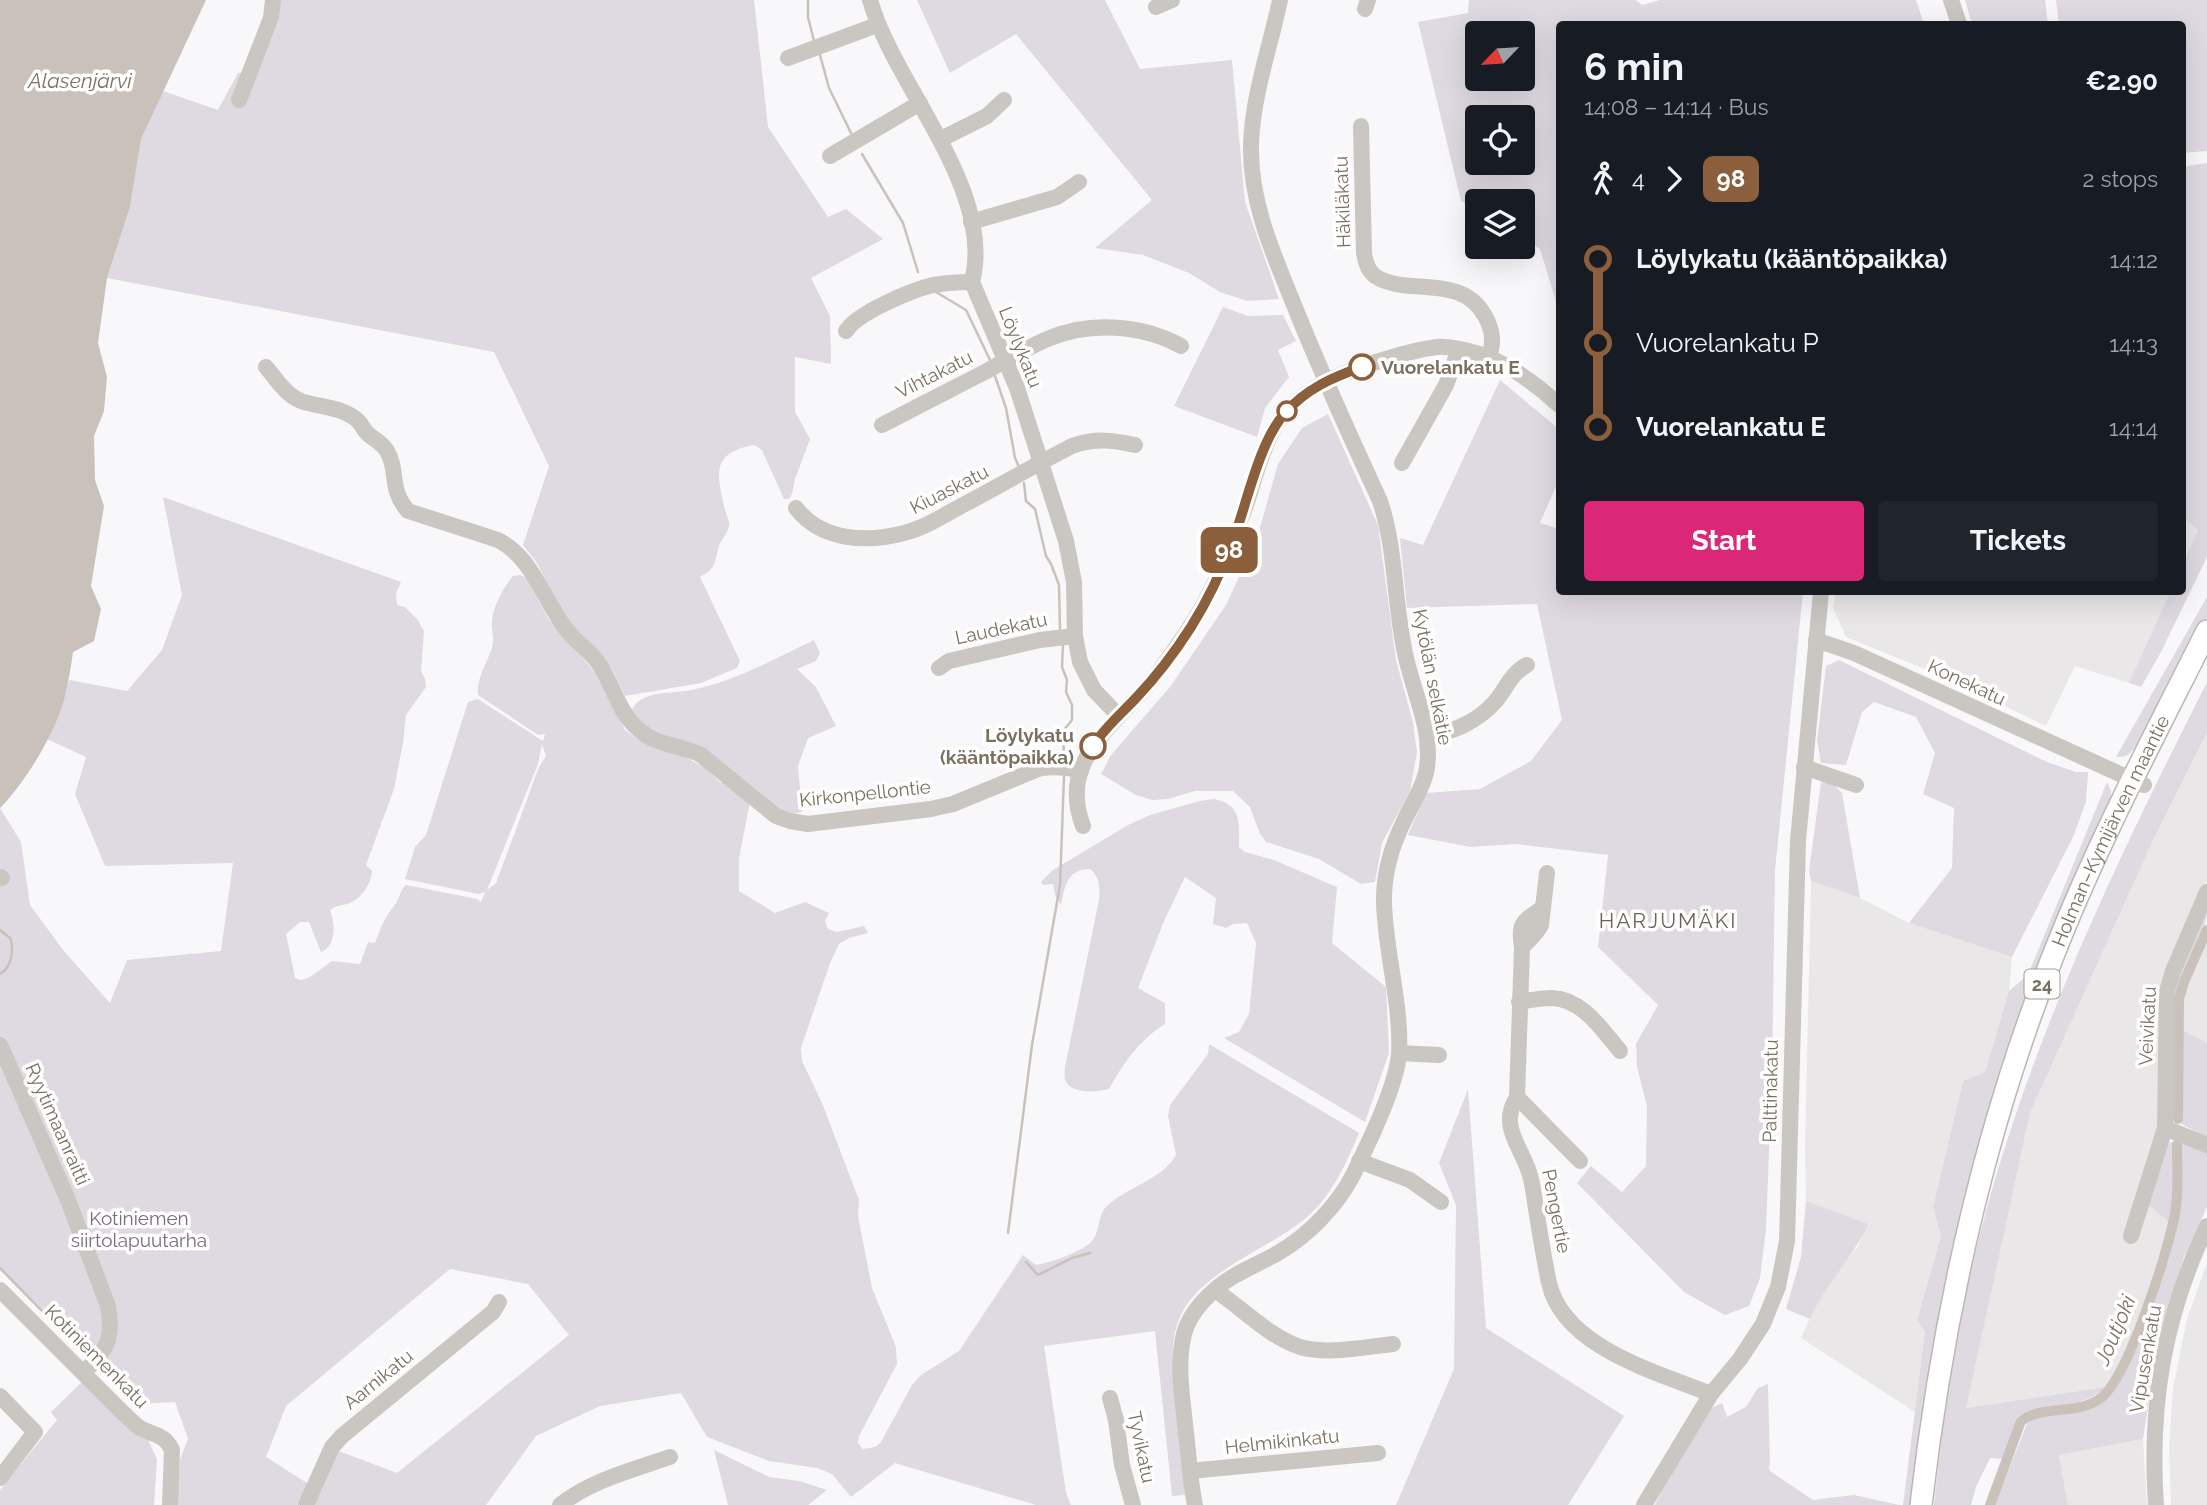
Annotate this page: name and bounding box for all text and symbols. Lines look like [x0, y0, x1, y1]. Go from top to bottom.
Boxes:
north arrow [1465, 21, 1535, 91]
map controls [1465, 21, 1535, 259]
text: 6 min [1584, 44, 1684, 89]
text: €2.90 [2085, 66, 2158, 96]
water label: Alasenjärvi [27, 68, 132, 93]
text: 14:08 – 14:14 · Bus [1584, 93, 1769, 120]
button: locate [1465, 105, 1535, 175]
street label: Häkiläkatu [1329, 156, 1355, 248]
icon: walk [1584, 160, 1622, 198]
icon: forward [1655, 160, 1693, 198]
text: 98 [1717, 164, 1745, 193]
text: 4 [1632, 165, 1645, 192]
text: 2 stops [2083, 165, 2158, 192]
button: layers [1465, 189, 1535, 259]
text: Löylykatu (kääntöpaikka) [1636, 244, 1947, 274]
text: 14:12 [2109, 246, 2158, 273]
street label: Löylykatu [995, 303, 1047, 391]
text: Vuorelankatu P [1636, 328, 1819, 358]
text: 14:13 [2109, 330, 2158, 357]
street label: Vihtakatu [892, 345, 976, 403]
marker: Vuorelankatu E [1349, 354, 1375, 380]
place label: Vuorelankatu E [1381, 356, 1520, 378]
unlabelled marker [1277, 401, 1297, 421]
text: Vuorelankatu E [1636, 412, 1826, 442]
text: 14:14 [2109, 414, 2158, 441]
street label: Kiuaskatu [906, 460, 992, 518]
button: Start [1584, 501, 1864, 581]
button: Tickets [1878, 501, 2158, 581]
line badge: 98 [1198, 527, 1260, 573]
text: 98 [1215, 535, 1243, 564]
street label: Kytölän selkätie [1409, 607, 1457, 747]
street label: Laudekatu [953, 608, 1049, 648]
street label: Konekatu [1925, 654, 2009, 710]
street label: Holman–Kymijärven maantie [2047, 711, 2174, 949]
place label: Löylykatu (kääntöpaikka) [940, 724, 1074, 768]
marker: Löylykatu (kääntöpaikka) [1080, 733, 1106, 759]
street label: Kirkonpellontie [798, 775, 932, 811]
district label: HARJUMÄKI [1599, 908, 1737, 933]
road number: 24 [2024, 970, 2060, 999]
street label: Veivikatu [2134, 986, 2160, 1066]
street label: Palttinakatu [1758, 1039, 1782, 1143]
street label: Ryytimaanraitti [21, 1060, 95, 1188]
street label: Pengertie [1538, 1167, 1576, 1255]
park label: Kotiniemen siirtolapuutarha [71, 1207, 207, 1251]
water label: Joutjoki [2089, 1291, 2141, 1369]
street label: Kotiniemenkatu [41, 1300, 153, 1412]
street label: Vipusenkatu [2125, 1303, 2165, 1415]
street label: Aarnikatu [339, 1344, 417, 1414]
street label: Tyvikatu [1124, 1409, 1160, 1485]
street label: Helmikinkatu [1224, 1424, 1340, 1458]

